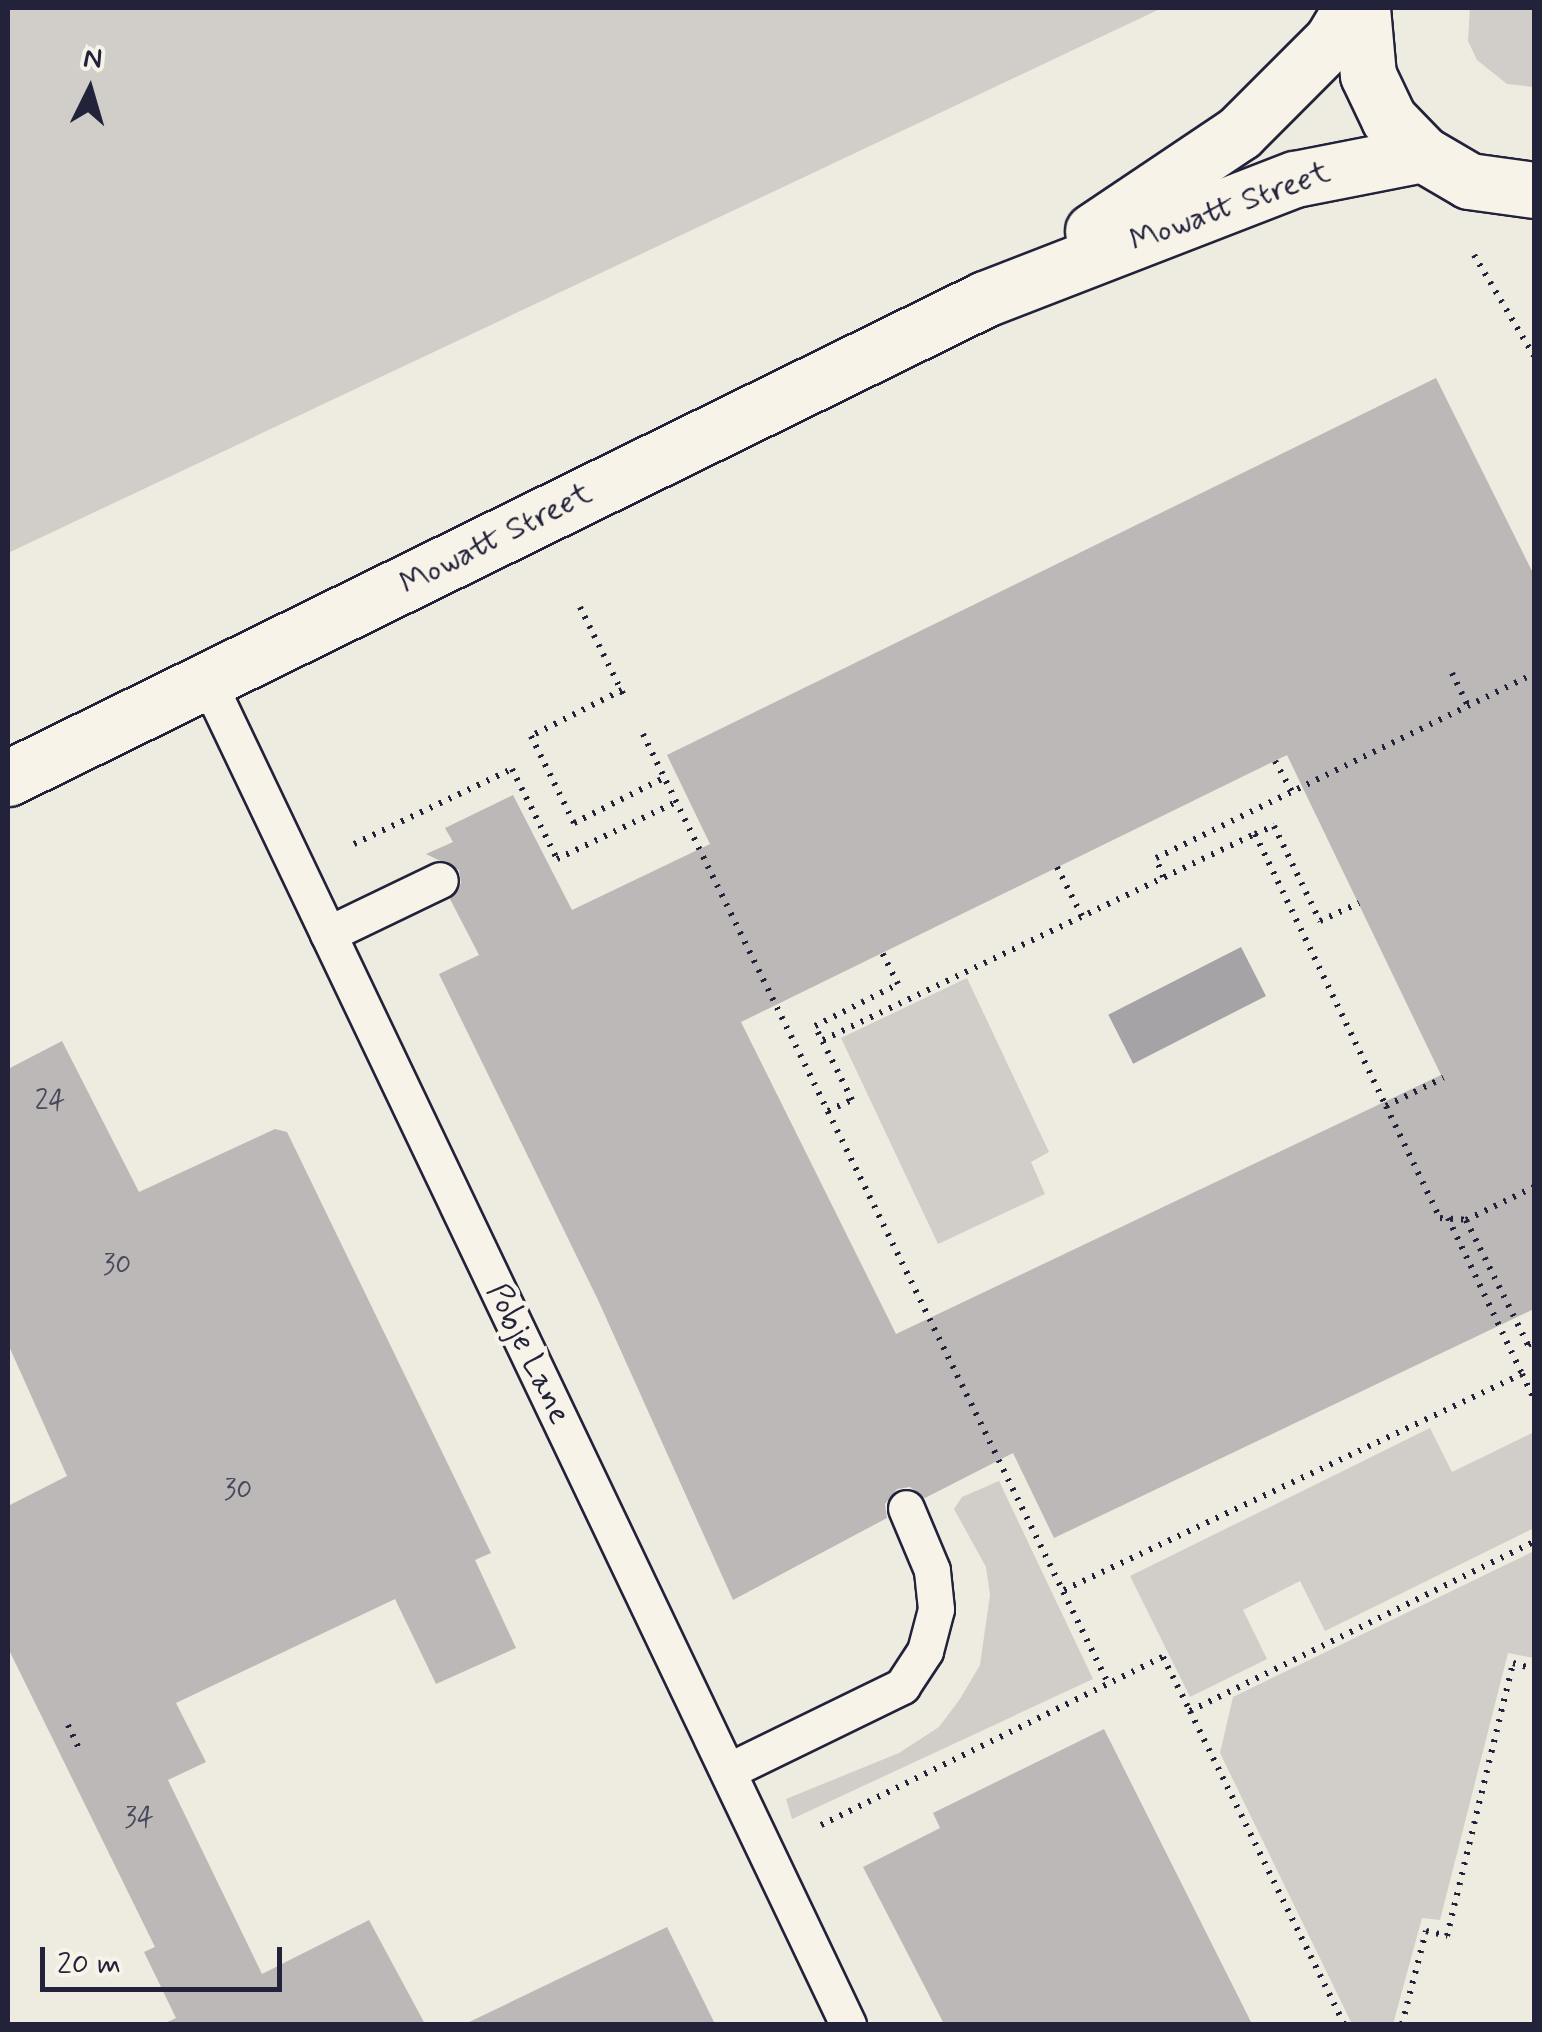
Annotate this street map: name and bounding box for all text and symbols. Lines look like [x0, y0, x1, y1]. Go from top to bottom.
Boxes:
north arrow [40, 40, 140, 140]
text: N [82, 40, 104, 79]
street label: Mowatt Street [1125, 153, 1335, 261]
street label: Mowatt Street [394, 474, 598, 604]
house number: 24 [35, 1085, 65, 1119]
house number: 30 [103, 1249, 131, 1283]
street label: Pobje Lane [478, 1279, 578, 1429]
house number: 30 [224, 1474, 252, 1508]
house number: 34 [124, 1802, 154, 1836]
scale bar [45, 1927, 288, 1989]
text: 20 m [57, 1945, 121, 1984]

